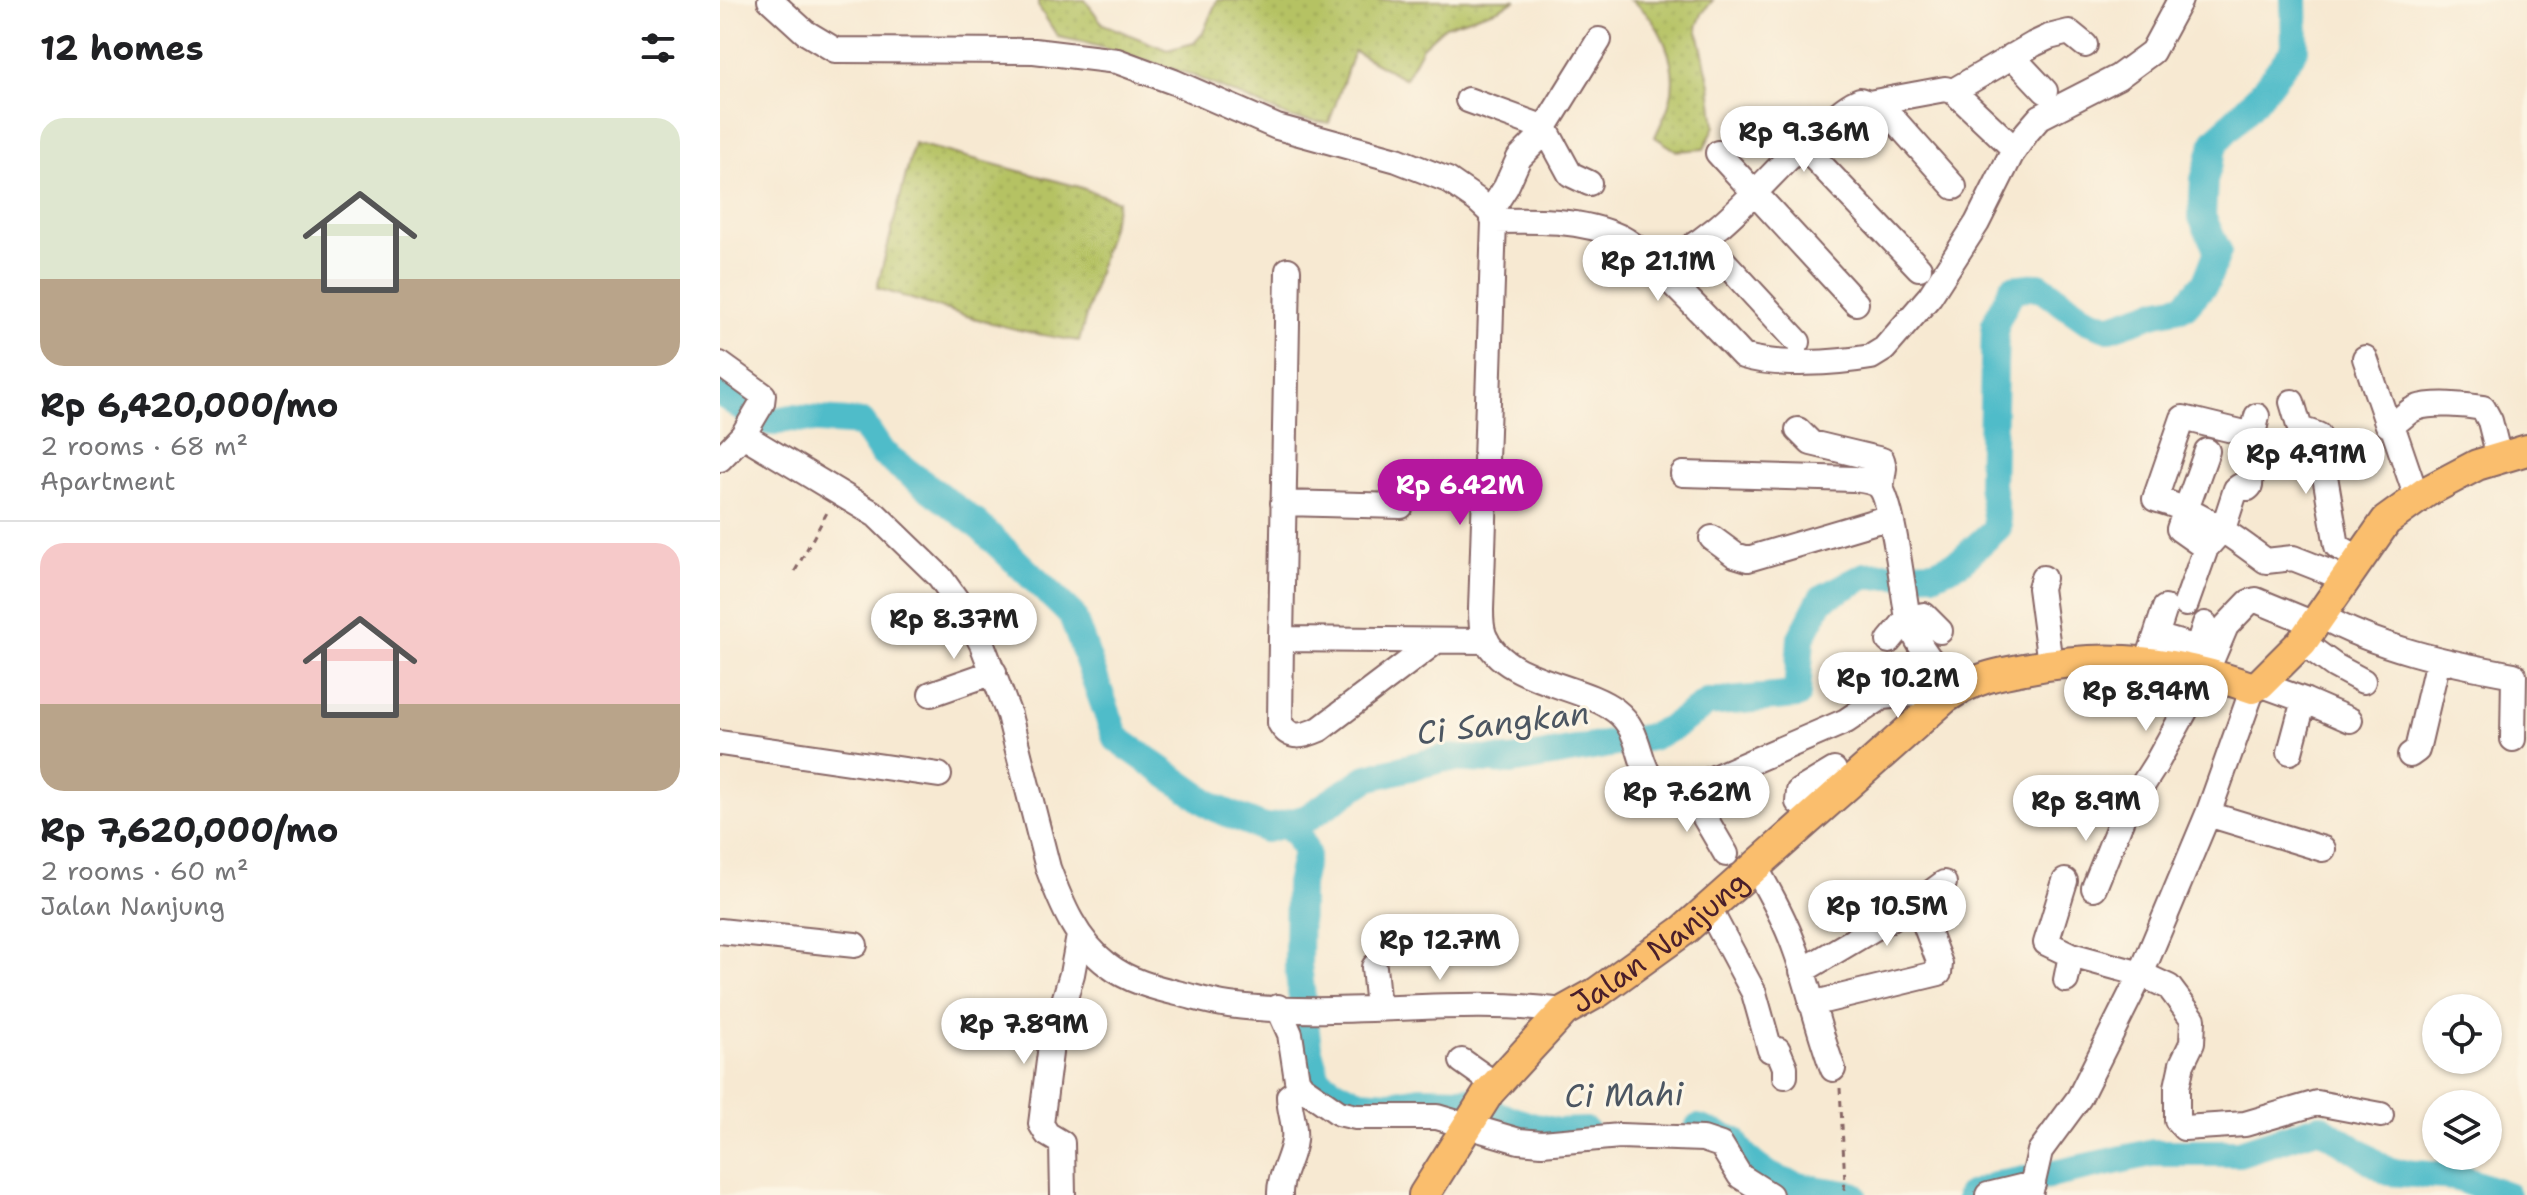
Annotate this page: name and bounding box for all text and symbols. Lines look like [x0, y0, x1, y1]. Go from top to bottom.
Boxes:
text: 12 homes [40, 25, 204, 71]
icon: filters [636, 26, 680, 70]
pin: Rp 9.36M [1721, 106, 1887, 174]
text: Rp 9.36M [1738, 114, 1870, 149]
icon: home [288, 170, 432, 314]
pin: Rp 21.1M [1575, 235, 1741, 303]
text: Rp 21.1M [1601, 243, 1715, 278]
text: Rp 6,420,000/mo [40, 382, 339, 428]
text: 2 rooms · 68 m² [40, 428, 248, 463]
pin: Rp 4.91M [2223, 428, 2389, 496]
text: Rp 4.91M [2246, 436, 2366, 471]
pin: Rp 6.42M [1377, 459, 1543, 527]
text: Apartment [40, 463, 176, 498]
text: Rp 6.42M [1396, 467, 1524, 502]
pin: Rp 8.37M [871, 593, 1037, 661]
icon: home [288, 595, 432, 739]
text: Rp 8.37M [889, 601, 1019, 636]
pin: Rp 10.2M [1815, 652, 1981, 720]
text: Rp 10.2M [1836, 660, 1960, 695]
pin: Rp 8.94M [2063, 665, 2229, 733]
text: Rp 8.94M [2082, 673, 2210, 708]
water label: Ci Sangkan [1414, 691, 1592, 754]
pin: Rp 7.62M [1604, 766, 1770, 834]
text: Rp 7.62M [1623, 774, 1751, 809]
pin: Rp 8.9M [2012, 775, 2160, 843]
text: Rp 8.9M [2031, 783, 2141, 818]
text: Rp 7,620,000/mo [40, 807, 339, 853]
text: 2 rooms · 60 m² [40, 853, 249, 888]
street label: Jalan Nanjung [1563, 861, 1757, 1023]
pin: Rp 10.5M [1804, 880, 1970, 948]
text: Jalan Nanjung [40, 888, 225, 923]
text: Rp 10.5M [1826, 888, 1948, 923]
pin: Rp 12.7M [1357, 914, 1523, 982]
text: Rp 12.7M [1379, 922, 1501, 957]
map controls [2422, 994, 2502, 1170]
button: locate [2422, 994, 2502, 1074]
pin: Rp 7.89M [941, 998, 1107, 1066]
text: Rp 7.89M [959, 1006, 1089, 1041]
water label: Ci Mahi [1564, 1072, 1685, 1117]
button: layers [2422, 1090, 2502, 1170]

